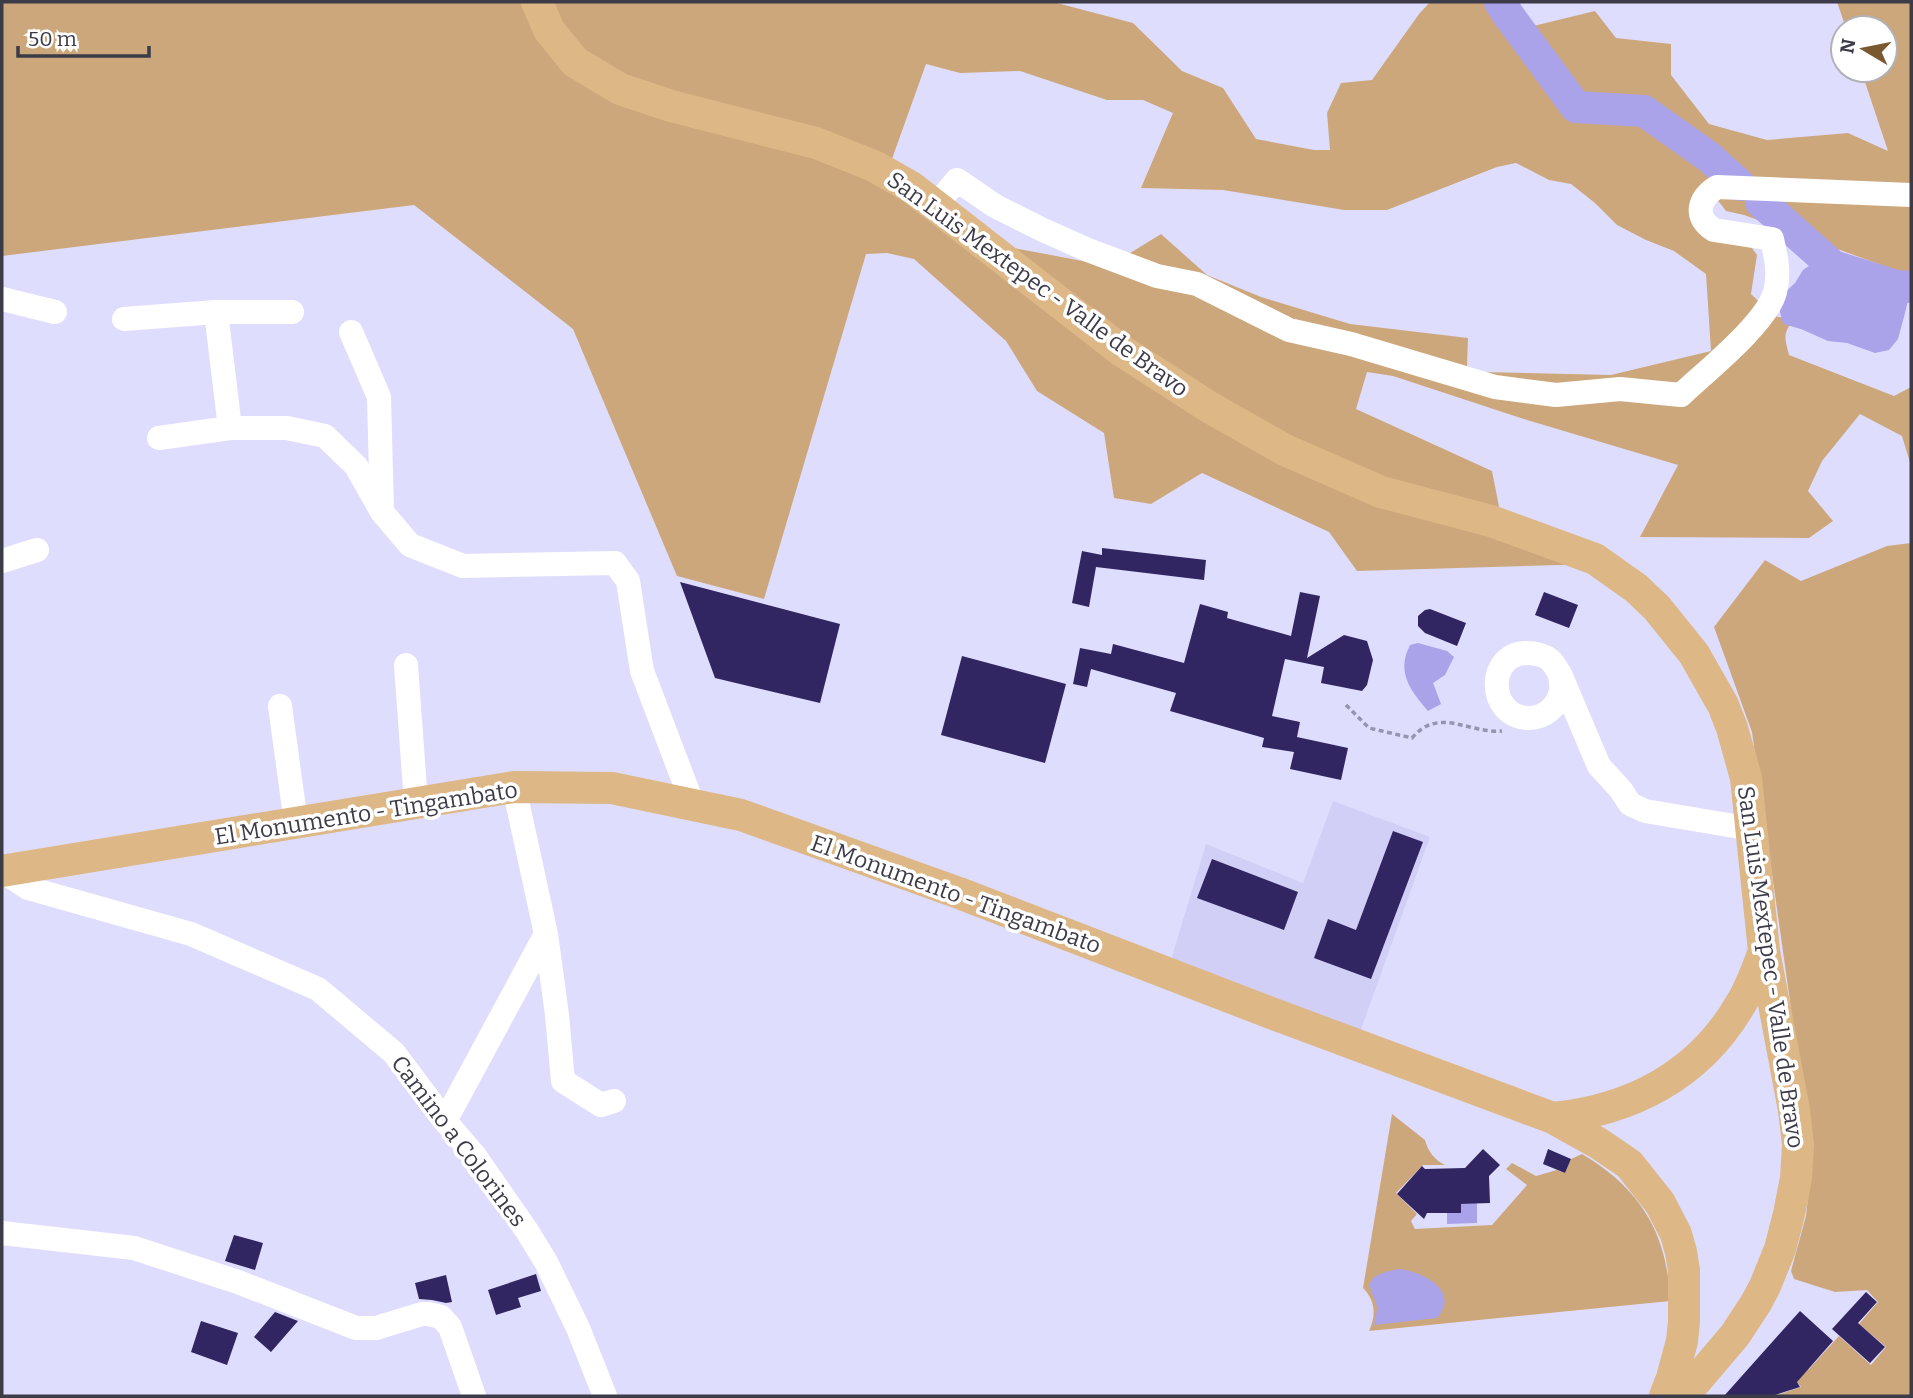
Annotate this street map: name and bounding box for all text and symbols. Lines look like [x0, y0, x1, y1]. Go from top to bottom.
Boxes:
scale bar [18, 14, 149, 58]
north arrow [1829, 14, 1899, 84]
text: 50 m [28, 26, 77, 52]
text: N [1835, 37, 1860, 55]
street label: San Luis Mextepec - Valle de Bravo [882, 165, 1194, 403]
street label: El Monumento - Tingambato [213, 775, 519, 851]
street label: San Luis Mextepec - Valle de Bravo [1732, 784, 1810, 1150]
street label: El Monumento - Tingambato [807, 828, 1105, 960]
street label: Camino a Colorines [385, 1050, 533, 1232]

